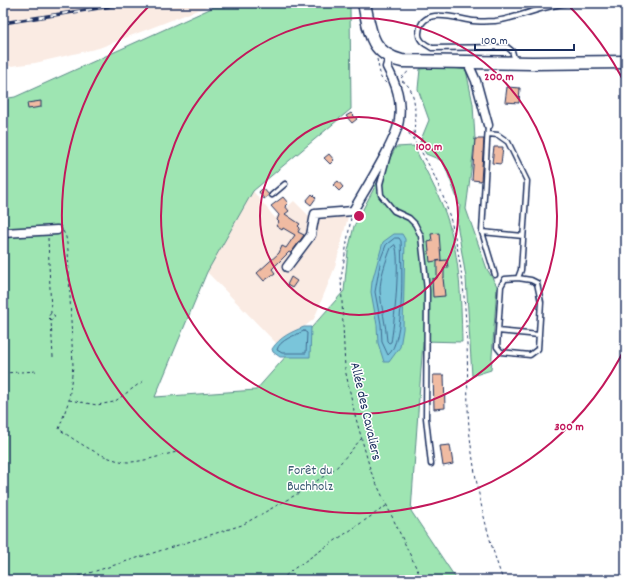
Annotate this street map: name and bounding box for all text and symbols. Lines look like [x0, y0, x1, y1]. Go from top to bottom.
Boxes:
scale bar [475, 26, 574, 52]
text: 100 m [481, 33, 508, 50]
text: 200 m [484, 69, 514, 86]
text: 100 m [416, 139, 442, 156]
centre of rings [352, 209, 366, 223]
street label: Allée des Cavaliers [344, 360, 386, 463]
text: 300 m [554, 419, 584, 436]
park label: Forêt du Buchholz [287, 461, 334, 497]

